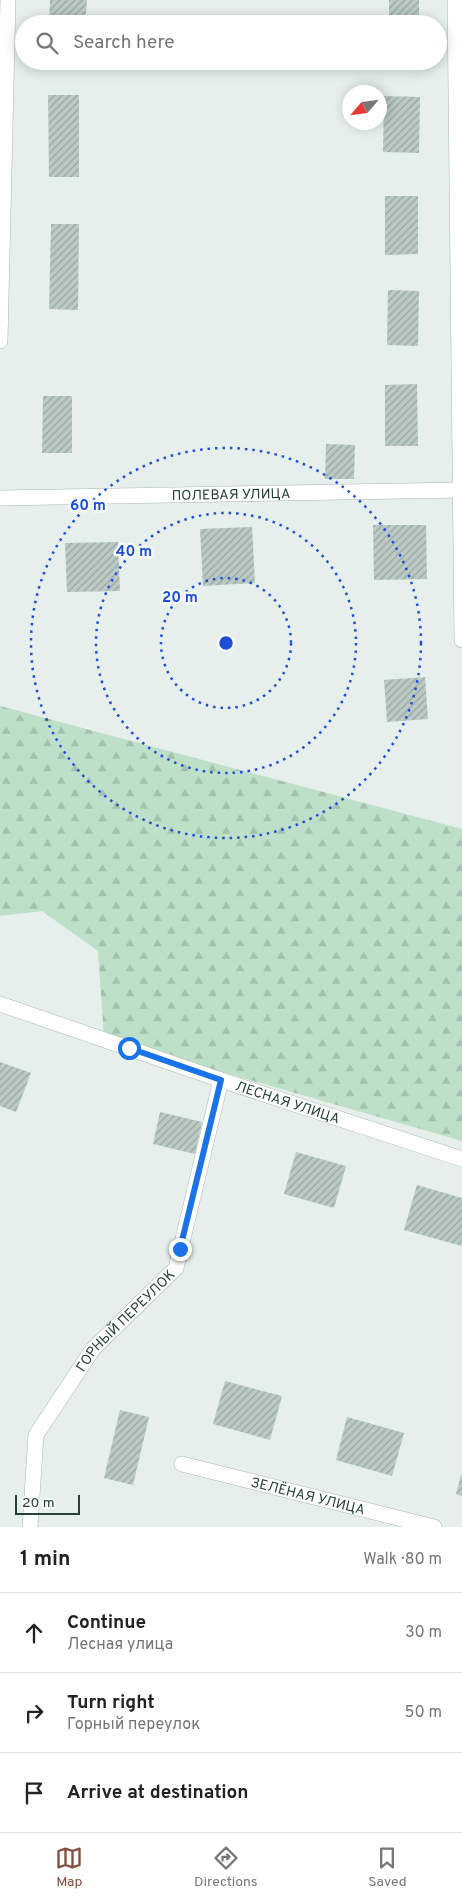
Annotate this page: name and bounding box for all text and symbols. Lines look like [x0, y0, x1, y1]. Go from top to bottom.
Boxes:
search box [15, 15, 447, 70]
icon: search [33, 29, 61, 57]
text: Search here [73, 31, 175, 55]
north arrow [342, 85, 387, 130]
street label: ПОЛЕВАЯ УЛИЦА [171, 486, 290, 505]
text: 60 m [70, 497, 106, 516]
text: 40 m [116, 543, 152, 562]
text: 20 m [162, 589, 198, 608]
centre of rings [217, 634, 235, 652]
route start [118, 1037, 141, 1060]
street label: ЛЕСНАЯ УЛИЦА [233, 1078, 342, 1128]
route end [169, 1238, 192, 1261]
street label: ГОРНЫЙ ПЕРЕУЛОК [73, 1267, 179, 1376]
street label: ЗЕЛЁНАЯ УЛИЦА [249, 1475, 367, 1519]
scale bar [15, 1492, 80, 1515]
text: 20 m [22, 1495, 55, 1512]
text: 1 min [20, 1546, 70, 1573]
text: Walk · 80 m [363, 1550, 442, 1570]
text: Continue [67, 1611, 146, 1635]
icon: ahead [20, 1619, 48, 1647]
text: 30 m [405, 1623, 442, 1643]
text: Лесная улица [67, 1635, 173, 1655]
text: Turn right [67, 1691, 155, 1715]
icon: right [20, 1699, 48, 1727]
text: 50 m [405, 1703, 442, 1723]
text: Горный переулок [67, 1715, 200, 1735]
icon: arrive [20, 1779, 48, 1807]
text: Arrive at destination [67, 1781, 248, 1805]
tab: Map [55, 1844, 83, 1891]
tab: Directions [194, 1844, 258, 1891]
tab: Saved [368, 1844, 407, 1891]

